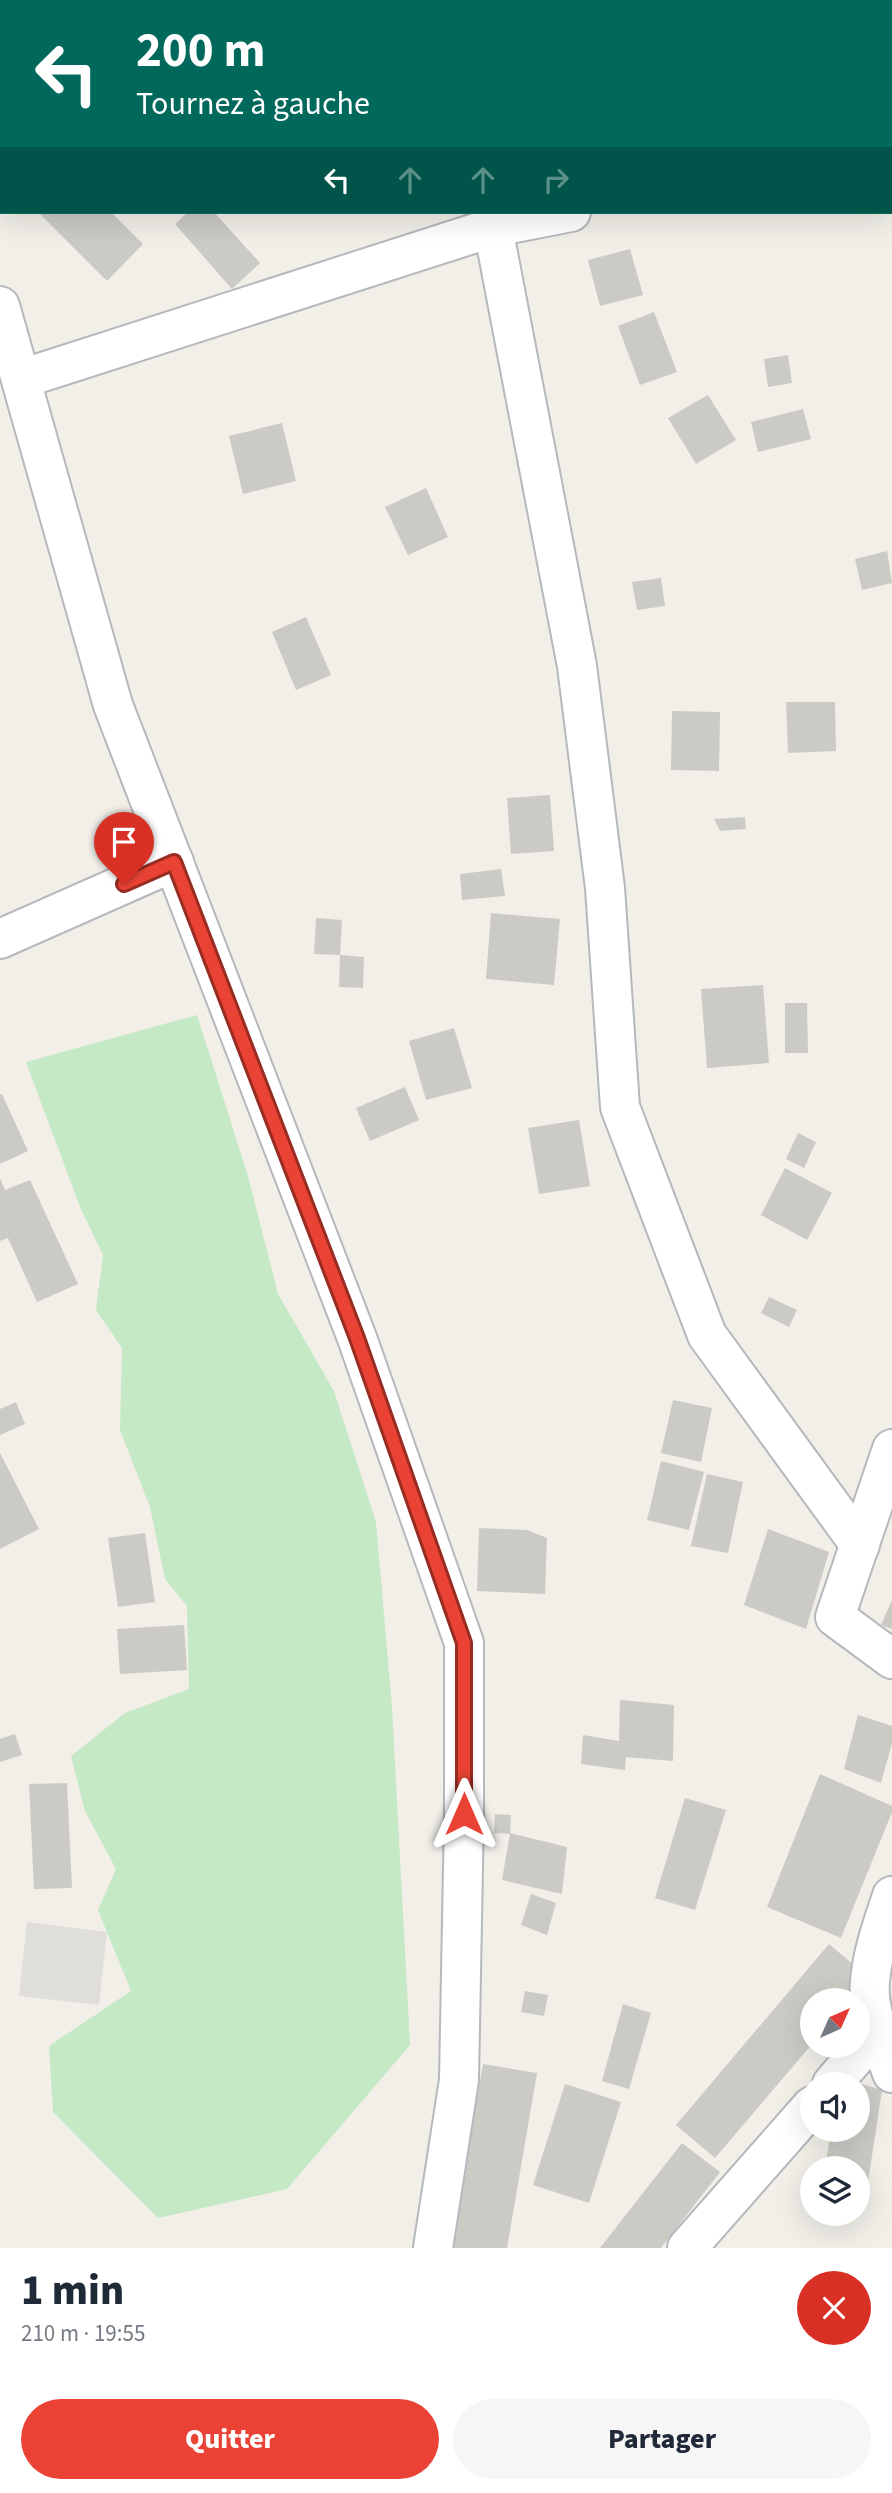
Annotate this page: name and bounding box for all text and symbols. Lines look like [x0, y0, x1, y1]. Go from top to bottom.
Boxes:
text: 200 m [136, 16, 265, 86]
icon: left [21, 28, 112, 119]
text: Tournez à gauche [136, 81, 370, 127]
icon: left [318, 161, 356, 199]
icon: ahead [391, 161, 429, 199]
icon: ahead [464, 161, 502, 199]
icon: right [537, 161, 575, 199]
pin [94, 812, 154, 884]
icon: arrive [105, 823, 143, 861]
position arrow [427, 1777, 501, 1851]
north arrow [800, 1988, 870, 2058]
map controls [800, 1988, 870, 2226]
button: sound [800, 2072, 870, 2142]
button: layers [800, 2156, 870, 2226]
text: 1 min [21, 2261, 124, 2321]
button: close [797, 2271, 871, 2345]
text: 210 m · 19:55 [21, 2317, 145, 2350]
button: Quitter [21, 2399, 439, 2479]
button: Partager [453, 2399, 871, 2479]

